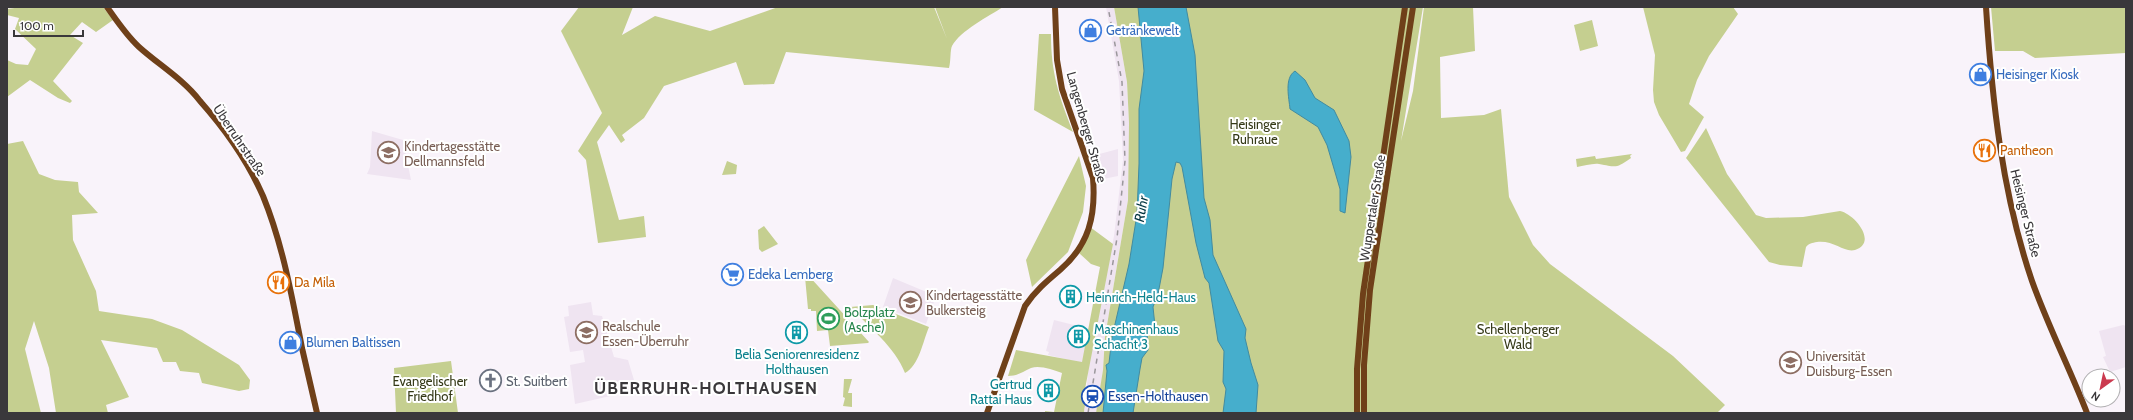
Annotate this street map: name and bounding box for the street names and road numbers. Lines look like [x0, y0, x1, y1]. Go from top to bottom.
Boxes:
street label: Langenberger Straße [1064, 70, 1111, 185]
street label: Überruhrstraße [210, 101, 270, 179]
street label: Wuppertaler Straße [1356, 153, 1388, 262]
street label: Heisinger Straße [2007, 167, 2045, 259]

